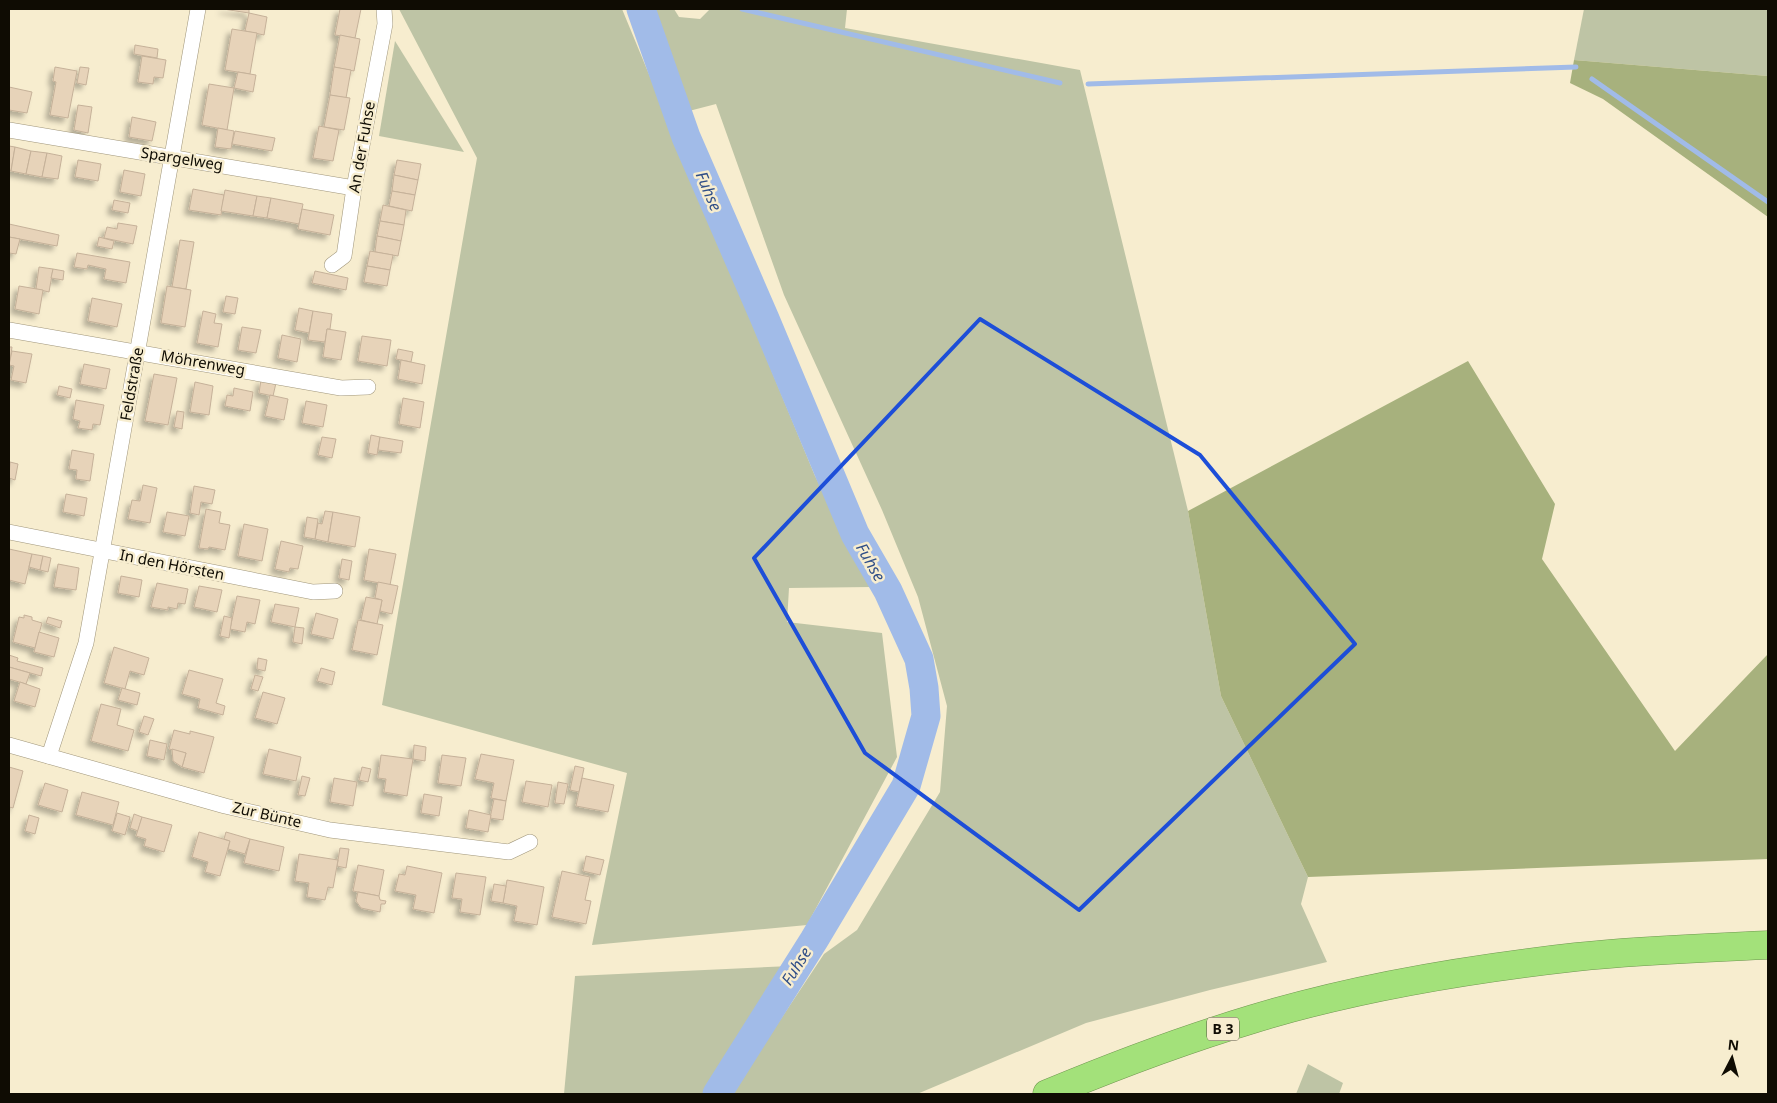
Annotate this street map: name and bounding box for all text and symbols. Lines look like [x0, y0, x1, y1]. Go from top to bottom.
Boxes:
street label: An der Fuhse [343, 100, 379, 194]
street label: Spargelweg [140, 142, 225, 174]
water label: Fuhse [691, 168, 727, 214]
street label: Möhrenweg [160, 345, 247, 379]
street label: Feldstraße [115, 346, 147, 422]
water label: Fuhse [851, 539, 891, 585]
street label: In den Hörsten [118, 544, 226, 584]
street label: Zur Bünte [231, 796, 304, 832]
water label: Fuhse [776, 943, 816, 989]
road number: B 3 [1207, 1018, 1239, 1040]
north arrow [1707, 1033, 1757, 1083]
text: N [1727, 1035, 1740, 1055]

